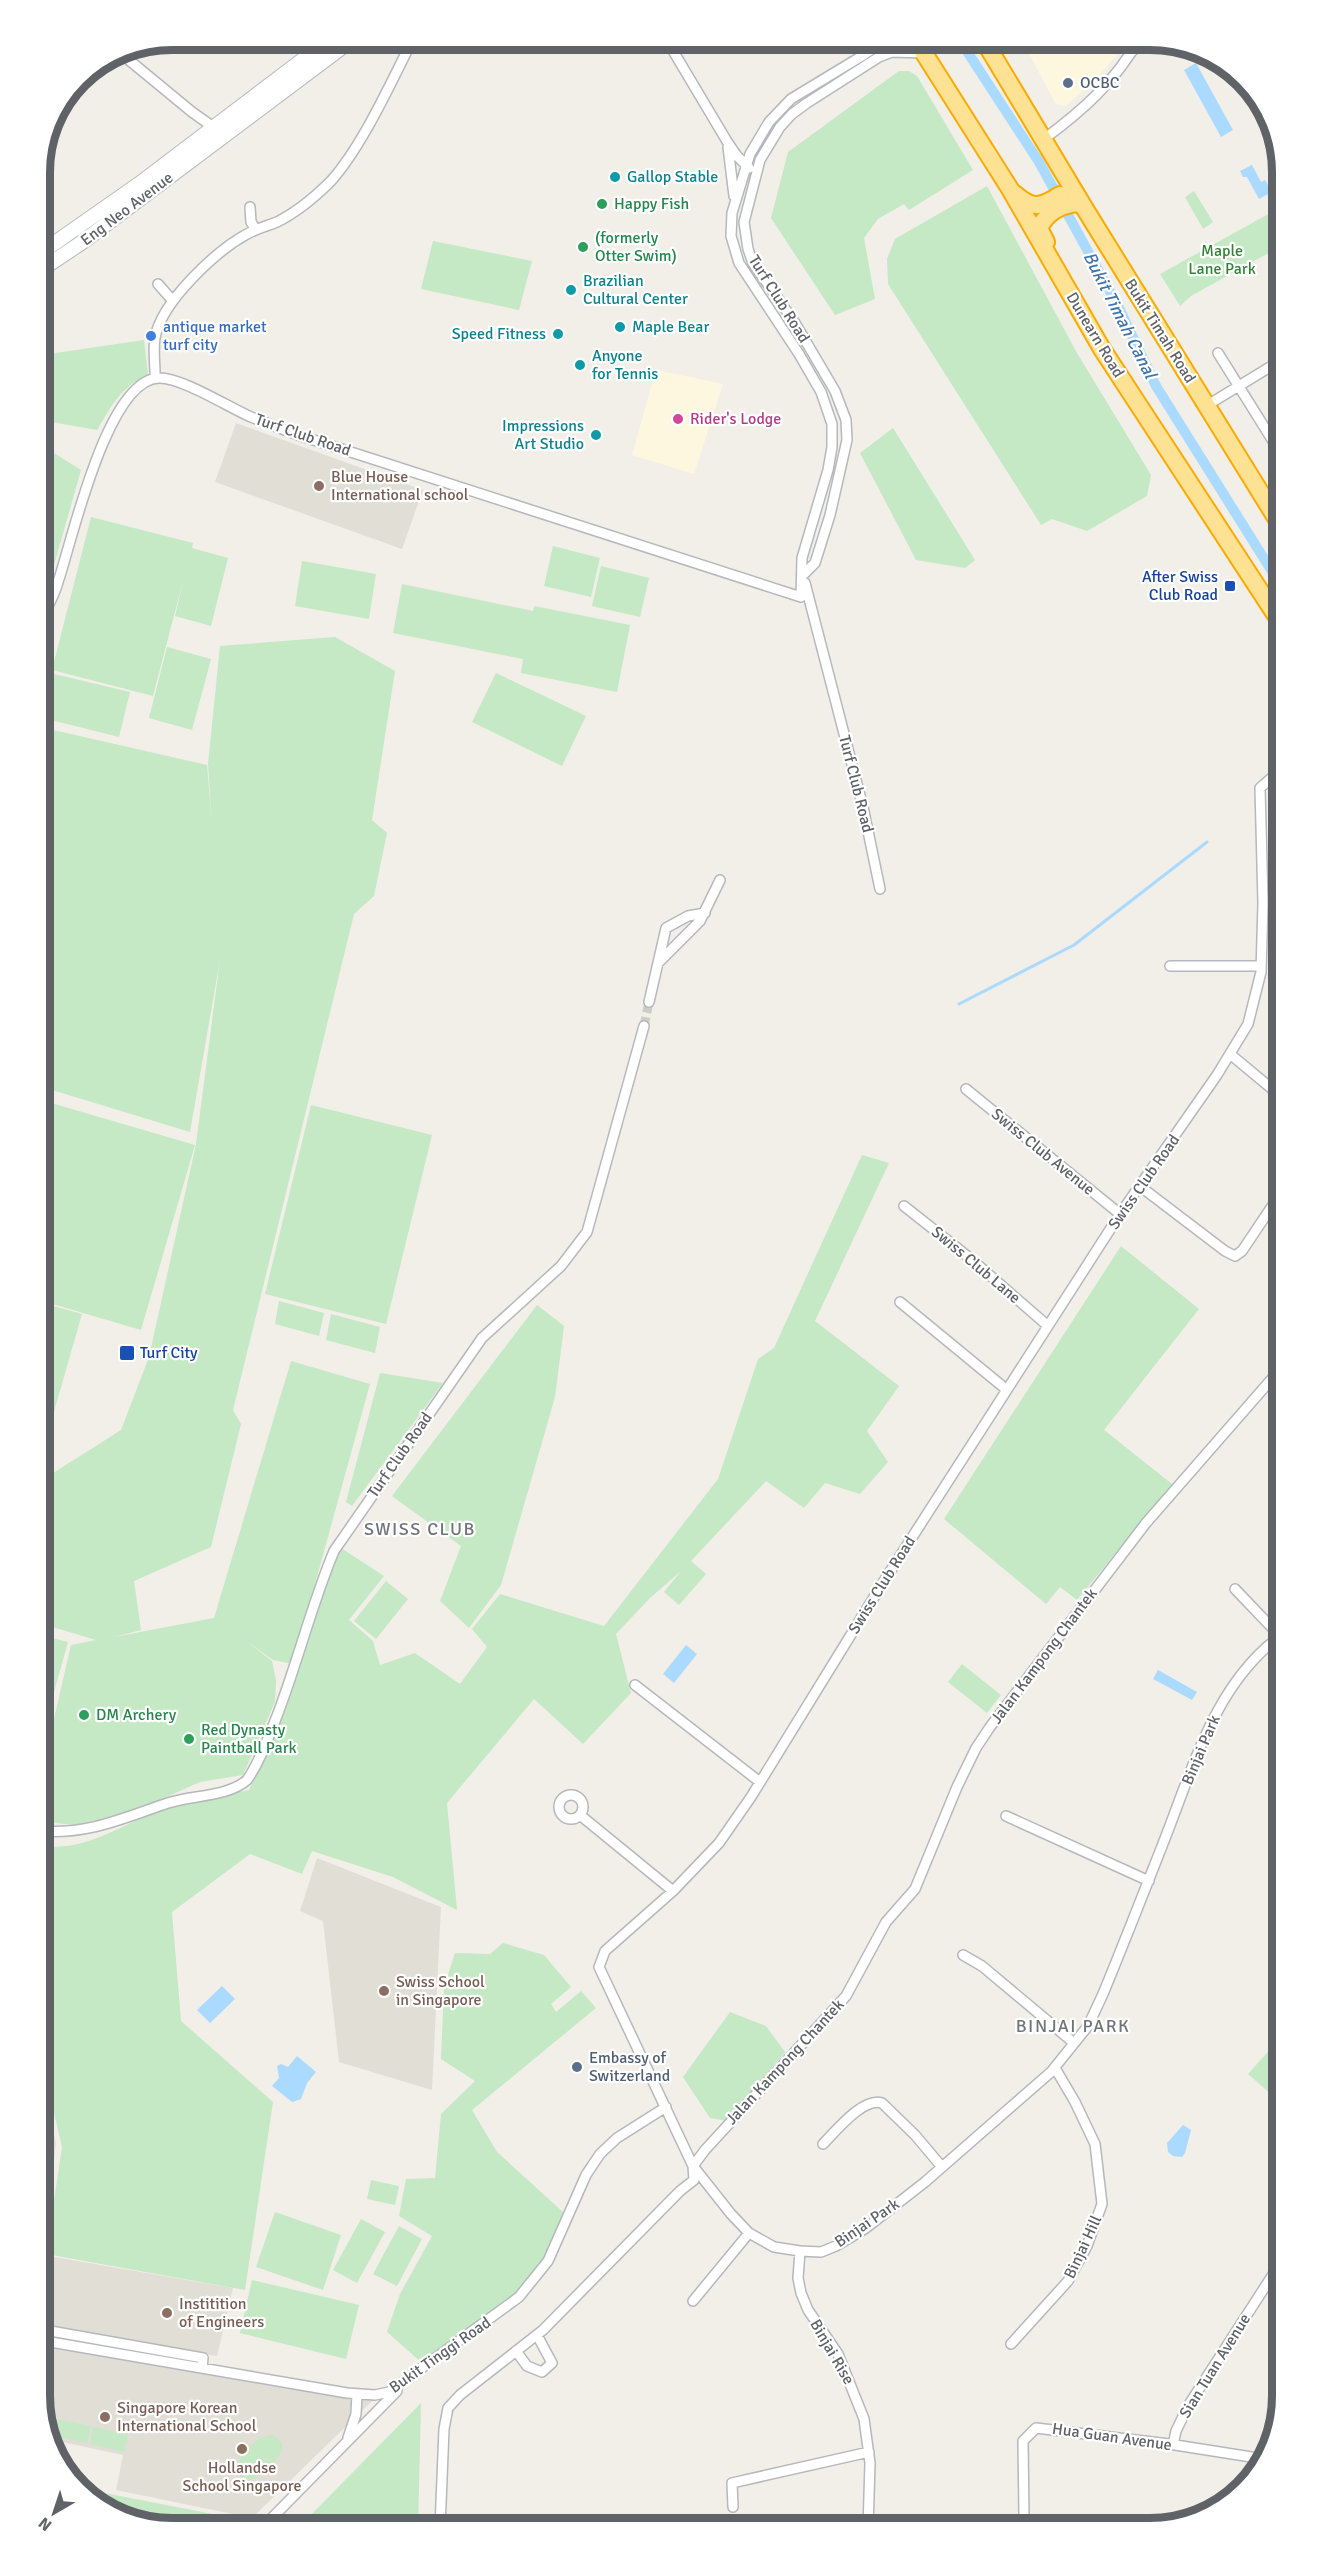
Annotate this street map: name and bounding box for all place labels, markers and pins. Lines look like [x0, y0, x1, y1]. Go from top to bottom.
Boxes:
place label: OCBC [1080, 73, 1120, 93]
marker: OCBC [1061, 76, 1075, 90]
place label: Gallop Stable [627, 167, 718, 187]
marker: Gallop Stable [608, 170, 622, 184]
place label: Happy Fish [614, 194, 689, 214]
marker: Happy Fish [595, 197, 609, 211]
place label: (formerly Otter Swim) [595, 228, 677, 266]
marker: (formerly Otter Swim) [576, 240, 590, 254]
place label: Brazilian Cultural Center [583, 271, 688, 309]
marker: Brazilian Cultural Center [564, 283, 578, 297]
place label: antique market turf city [163, 317, 267, 355]
place label: Maple Bear [632, 317, 709, 337]
marker: Maple Bear [613, 320, 627, 334]
place label: Speed Fitness [452, 324, 546, 344]
marker: Speed Fitness [551, 327, 565, 341]
marker: antique market turf city [144, 329, 158, 343]
place label: Anyone for Tennis [592, 346, 658, 384]
marker: Anyone for Tennis [573, 358, 587, 372]
place label: Rider's Lodge [690, 409, 781, 429]
marker: Rider's Lodge [671, 412, 685, 426]
place label: Impressions Art Studio [502, 416, 584, 454]
marker: Impressions Art Studio [589, 428, 603, 442]
place label: Blue House International school [331, 467, 469, 505]
marker: Blue House International school [312, 479, 326, 493]
place label: After Swiss Club Road [1142, 567, 1218, 605]
marker: After Swiss Club Road [1223, 579, 1237, 593]
place label: Turf City [140, 1343, 198, 1363]
marker: Turf City [118, 1344, 136, 1362]
place label: DM Archery [96, 1705, 177, 1725]
marker: DM Archery [77, 1708, 91, 1722]
place label: Red Dynasty Paintball Park [201, 1720, 297, 1758]
marker: Red Dynasty Paintball Park [182, 1732, 196, 1746]
place label: Swiss School in Singapore [396, 1972, 485, 2010]
marker: Swiss School in Singapore [377, 1984, 391, 1998]
place label: Embassy of Switzerland [589, 2048, 670, 2086]
marker: Embassy of Switzerland [570, 2060, 584, 2074]
place label: Institition of Engineers [179, 2294, 264, 2332]
marker: Institition of Engineers [160, 2306, 174, 2320]
place label: Singapore Korean International School [117, 2398, 257, 2436]
marker: Singapore Korean International School [98, 2410, 112, 2424]
marker: Hollandse School Singapore [235, 2442, 249, 2456]
place label: Hollandse School Singapore [183, 2458, 301, 2496]

